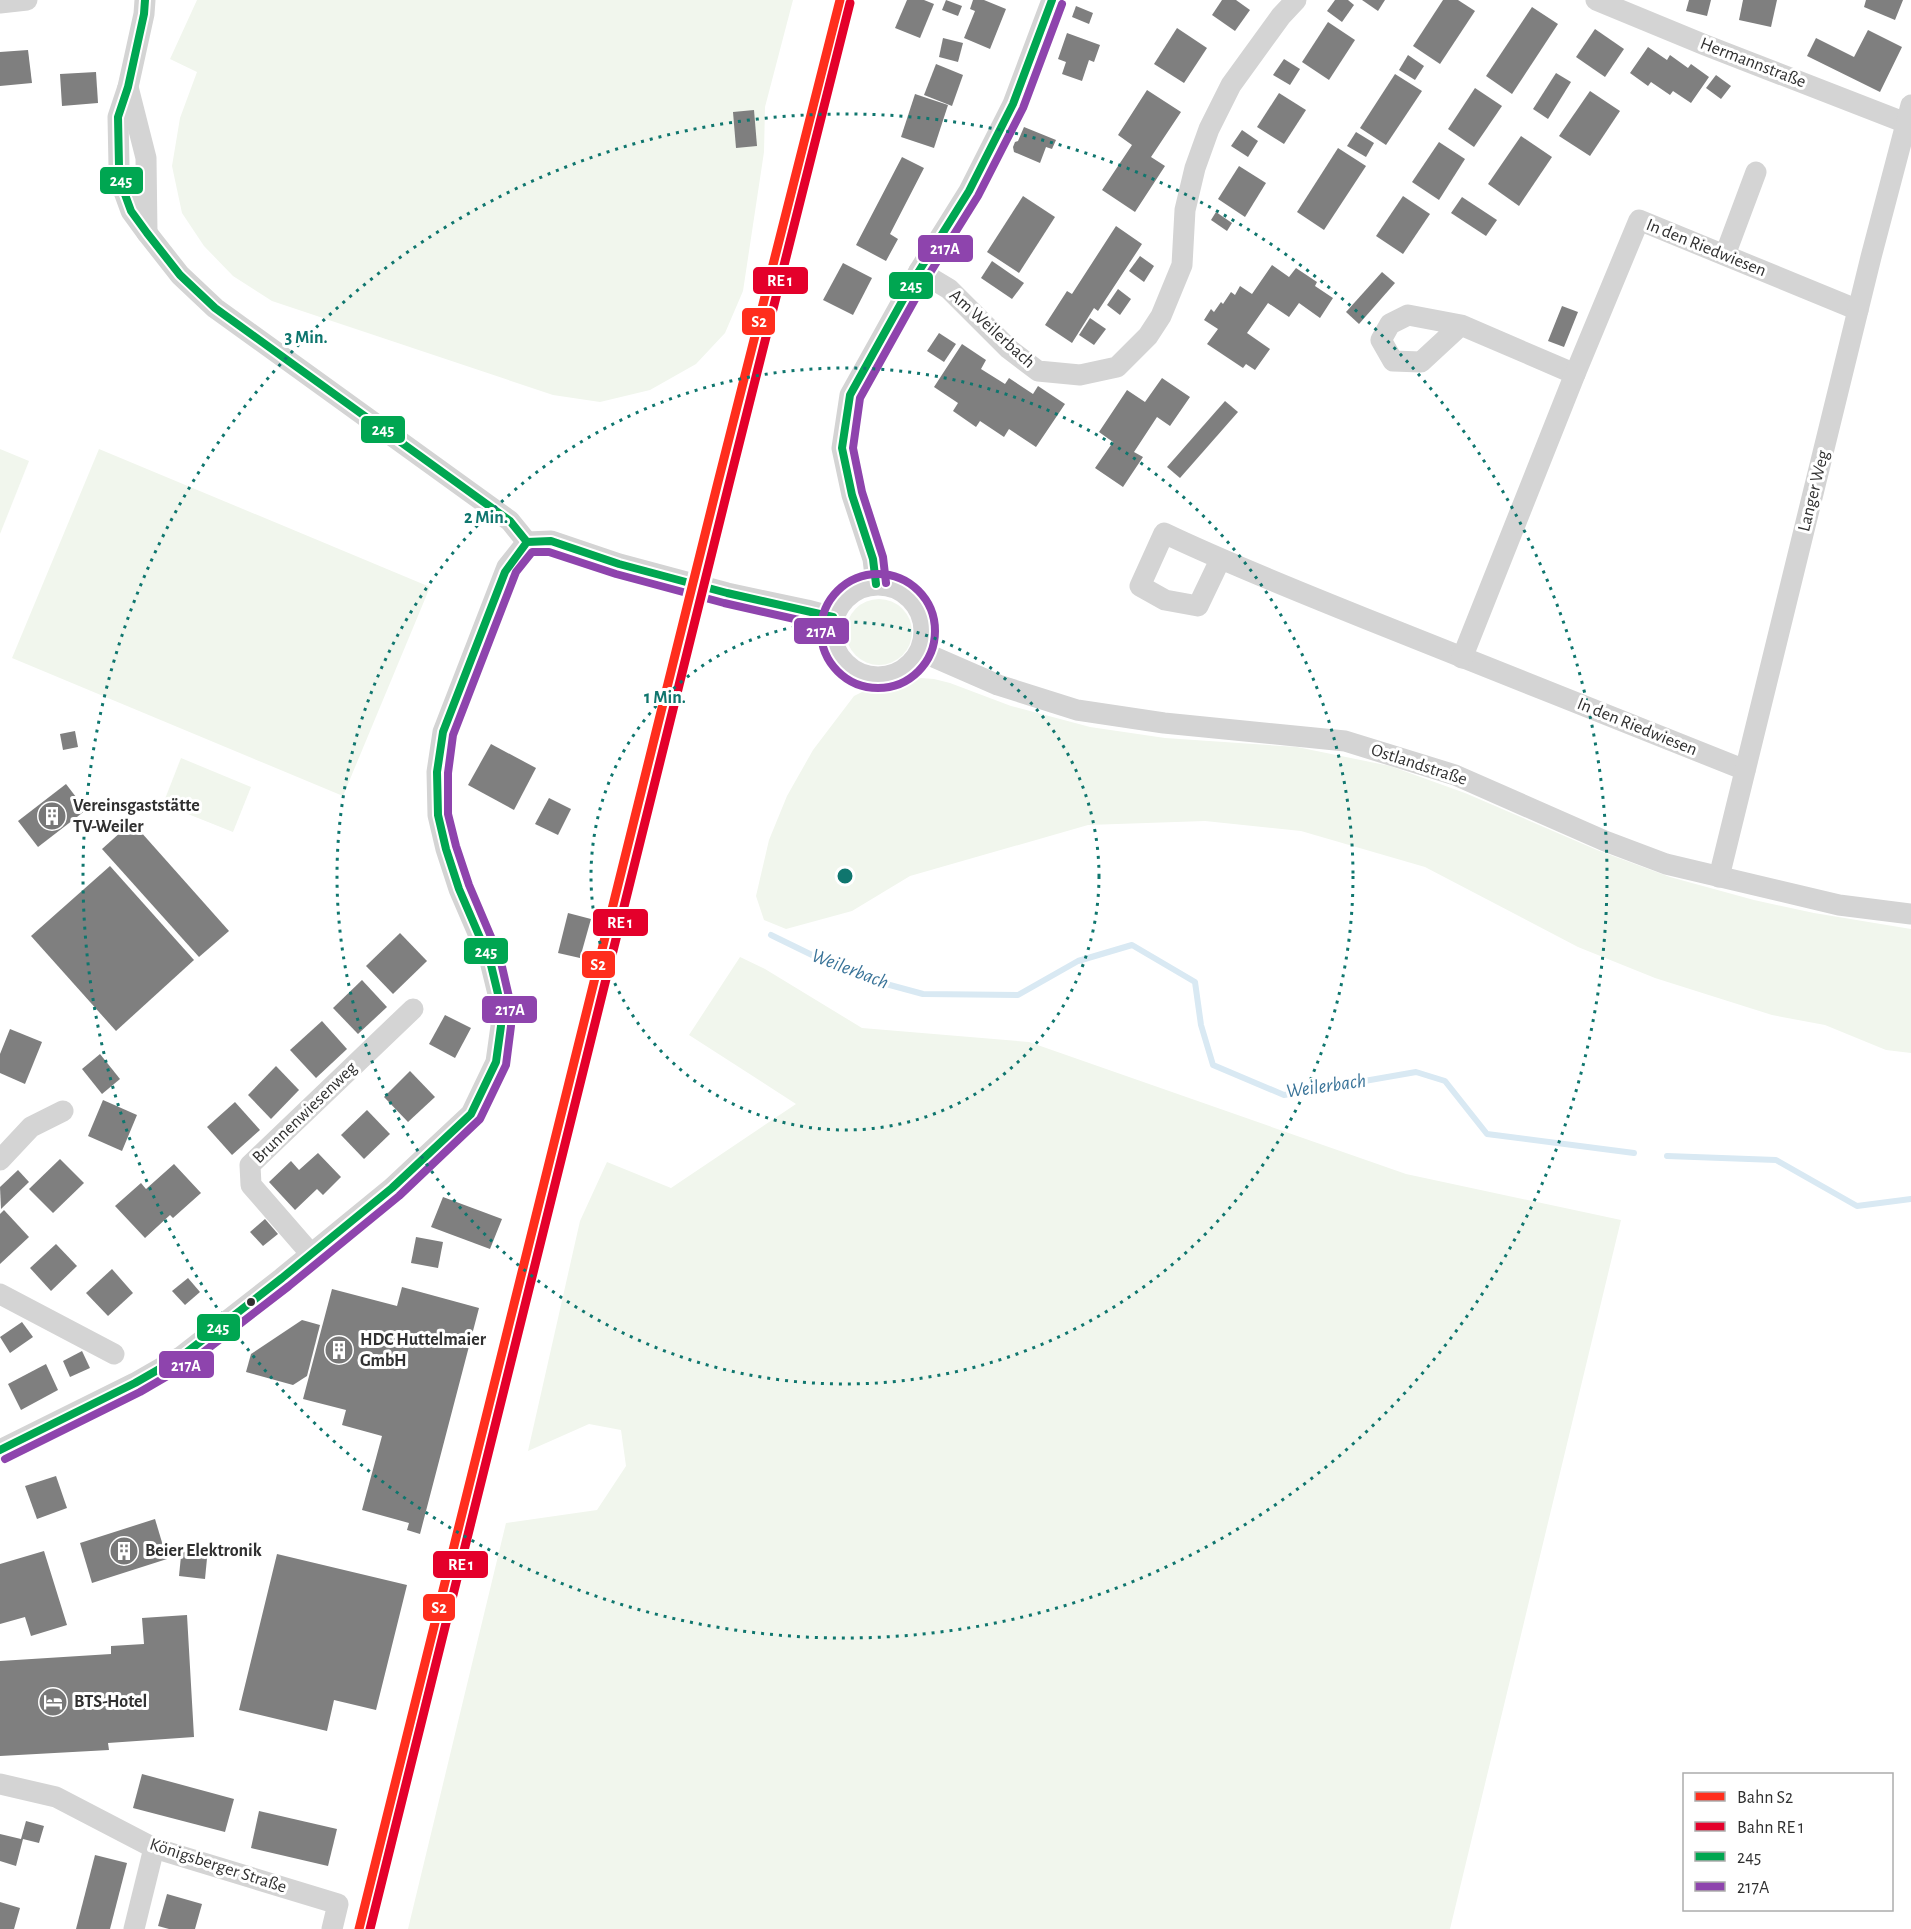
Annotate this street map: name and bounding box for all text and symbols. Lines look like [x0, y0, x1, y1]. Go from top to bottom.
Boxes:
street label: Hermannstraße [1698, 35, 1808, 91]
line badge: 245 [99, 166, 144, 195]
text: 245 [110, 173, 132, 189]
street label: In den Riedwiesen [1643, 216, 1769, 280]
line badge: 217A [917, 234, 974, 263]
text: 217A [930, 241, 960, 257]
line badge: RE 1 [752, 266, 809, 295]
line badge: 245 [888, 271, 934, 300]
text: RE 1 [767, 273, 793, 289]
text: 245 [900, 278, 922, 294]
street label: Am Weilerbach [946, 286, 1038, 372]
line badge: S2 [741, 307, 776, 336]
text: S2 [751, 314, 767, 330]
text: 3 Min. [284, 329, 328, 347]
line badge: 245 [360, 415, 406, 444]
text: 245 [372, 422, 394, 438]
street label: Langer Weg [1795, 448, 1833, 533]
text: 2 Min. [464, 509, 508, 527]
line badge: 217A [793, 617, 850, 645]
text: 217A [806, 624, 836, 640]
text: 1 Min. [644, 689, 686, 707]
street label: In den Riedwiesen [1574, 695, 1700, 759]
street label: Ostlandstraße [1369, 741, 1469, 789]
place label: Vereinsgaststätte TV-Weiler [73, 797, 200, 836]
building icon: Vereinsgaststätte TV-Weiler [36, 800, 68, 832]
centre of rings [835, 866, 855, 886]
line badge: RE 1 [592, 908, 649, 937]
text: RE 1 [607, 915, 633, 931]
line badge: 245 [463, 937, 509, 965]
text: 245 [475, 944, 497, 960]
water label: Weilerbach [809, 945, 891, 993]
line badge: S2 [581, 950, 616, 979]
text: S2 [590, 957, 606, 973]
line badge: 217A [481, 995, 538, 1024]
text: 217A [495, 1002, 525, 1018]
street label: Brunnenwiesenweg [249, 1059, 361, 1167]
water label: Weilerbach [1285, 1070, 1367, 1102]
unlabelled marker [245, 1296, 257, 1308]
line badge: 245 [196, 1313, 241, 1342]
text: 245 [207, 1320, 229, 1336]
place label: HDC Huttelmaier GmbH [360, 1331, 487, 1370]
building icon: HDC Huttelmaier GmbH [323, 1334, 355, 1366]
line badge: 217A [158, 1350, 215, 1379]
text: 217A [171, 1358, 201, 1374]
building icon: Beier Elektronik [108, 1535, 140, 1567]
place label: Beier Elektronik [145, 1542, 262, 1560]
line badge: RE 1 [432, 1550, 489, 1579]
text: RE 1 [448, 1557, 474, 1573]
line badge: S2 [422, 1593, 456, 1622]
text: S2 [431, 1600, 447, 1616]
hotel icon: BTS-Hotel [37, 1686, 69, 1718]
place label: BTS-Hotel [74, 1693, 147, 1711]
legend [1683, 1773, 1893, 1911]
text: Bahn S2 [1737, 1789, 1793, 1807]
text: Bahn RE 1 [1737, 1819, 1804, 1837]
street label: Königsberger Straße [147, 1835, 289, 1897]
text: 245 [1737, 1849, 1761, 1867]
text: 217A [1737, 1879, 1770, 1897]

